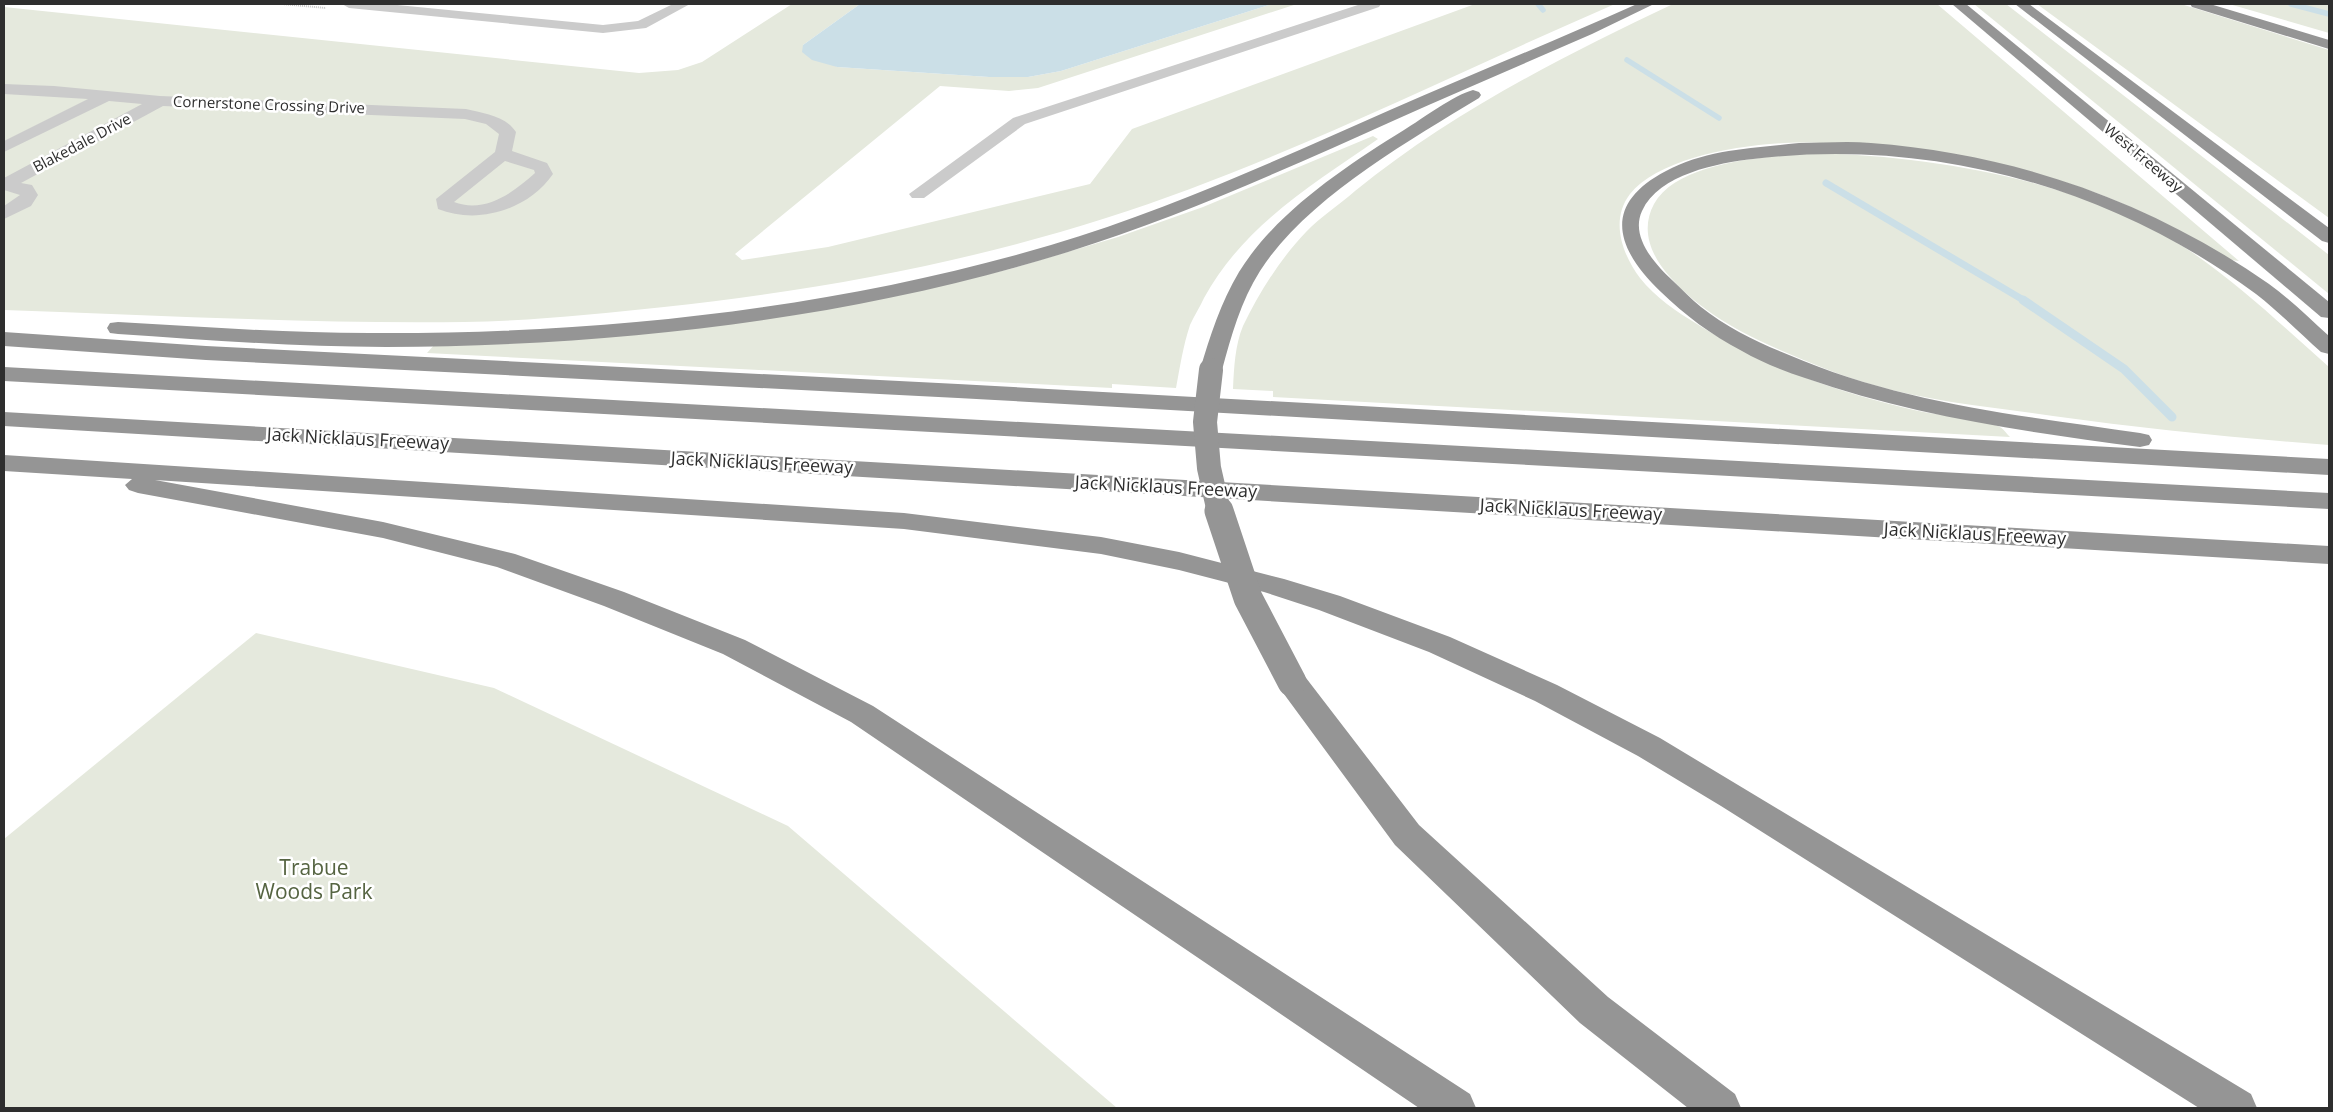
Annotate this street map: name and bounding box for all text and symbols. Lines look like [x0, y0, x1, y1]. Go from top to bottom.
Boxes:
street label: Cornerstone Crossing Drive [173, 91, 365, 117]
street label: Blakedale Drive [29, 108, 134, 176]
street label: West Freeway [2100, 118, 2188, 196]
street label: Jack Nicklaus Freeway [264, 421, 451, 455]
street label: Jack Nicklaus Freeway [668, 445, 855, 479]
street label: Jack Nicklaus Freeway [1072, 469, 1259, 503]
street label: Jack Nicklaus Freeway [1477, 492, 1664, 526]
street label: Jack Nicklaus Freeway [1881, 516, 2068, 550]
park label: Trabue Woods Park [256, 853, 372, 905]

